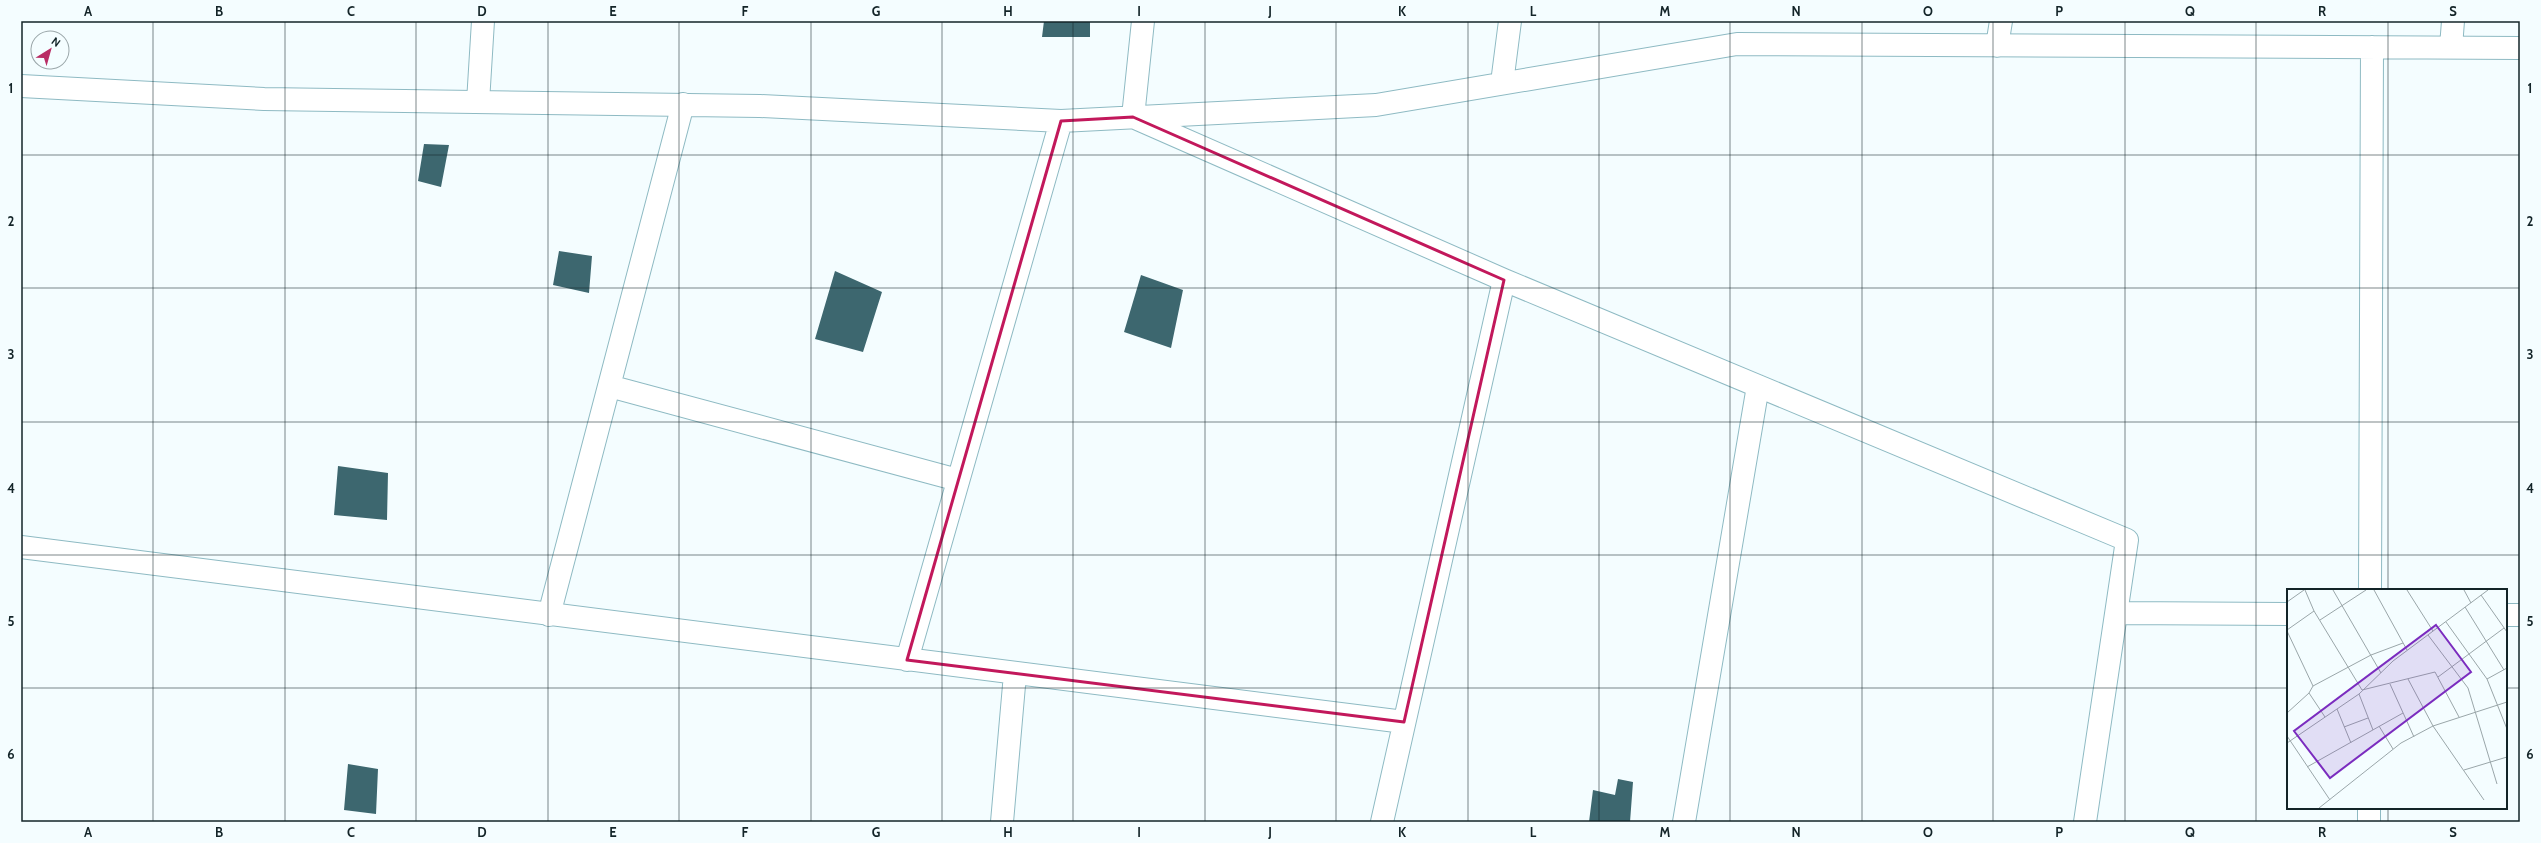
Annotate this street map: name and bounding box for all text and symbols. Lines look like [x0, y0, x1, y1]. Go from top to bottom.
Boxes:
text: A [84, 3, 93, 19]
text: B [215, 3, 223, 19]
text: C [347, 3, 355, 19]
text: D [477, 3, 487, 19]
text: E [609, 3, 617, 19]
text: F [742, 3, 749, 19]
text: G [872, 3, 881, 19]
text: H [1003, 3, 1013, 19]
text: I [1137, 3, 1141, 19]
text: J [1267, 3, 1272, 19]
text: K [1398, 3, 1407, 19]
text: L [1530, 3, 1537, 19]
text: M [1660, 3, 1671, 19]
text: N [1791, 3, 1801, 19]
text: O [1923, 3, 1933, 19]
text: P [2055, 3, 2063, 19]
text: Q [2185, 3, 2195, 19]
text: R [2318, 3, 2326, 19]
text: S [2449, 3, 2457, 19]
north arrow [30, 30, 70, 70]
text: N [49, 34, 63, 50]
text: 1 [9, 80, 13, 96]
text: 1 [2528, 80, 2532, 96]
text: 2 [8, 213, 15, 229]
text: 2 [2527, 213, 2534, 229]
text: 3 [7, 346, 15, 362]
text: 3 [2526, 346, 2534, 362]
text: 4 [7, 480, 15, 496]
text: 4 [2526, 480, 2534, 496]
inset map [2287, 589, 2507, 809]
text: 5 [8, 613, 15, 629]
text: 5 [2527, 613, 2534, 629]
text: 6 [7, 746, 15, 762]
text: 6 [2526, 746, 2534, 762]
text: A [84, 824, 93, 840]
text: B [215, 824, 223, 840]
text: C [347, 824, 355, 840]
text: D [477, 824, 487, 840]
text: E [609, 824, 617, 840]
text: F [742, 824, 749, 840]
text: G [872, 824, 881, 840]
text: H [1003, 824, 1013, 840]
text: I [1137, 824, 1141, 840]
text: J [1267, 824, 1272, 840]
text: K [1398, 824, 1407, 840]
text: L [1530, 824, 1537, 840]
text: M [1660, 824, 1671, 840]
text: N [1791, 824, 1801, 840]
text: O [1923, 824, 1933, 840]
text: P [2055, 824, 2063, 840]
text: Q [2185, 824, 2195, 840]
text: R [2318, 824, 2326, 840]
text: S [2449, 824, 2457, 840]

